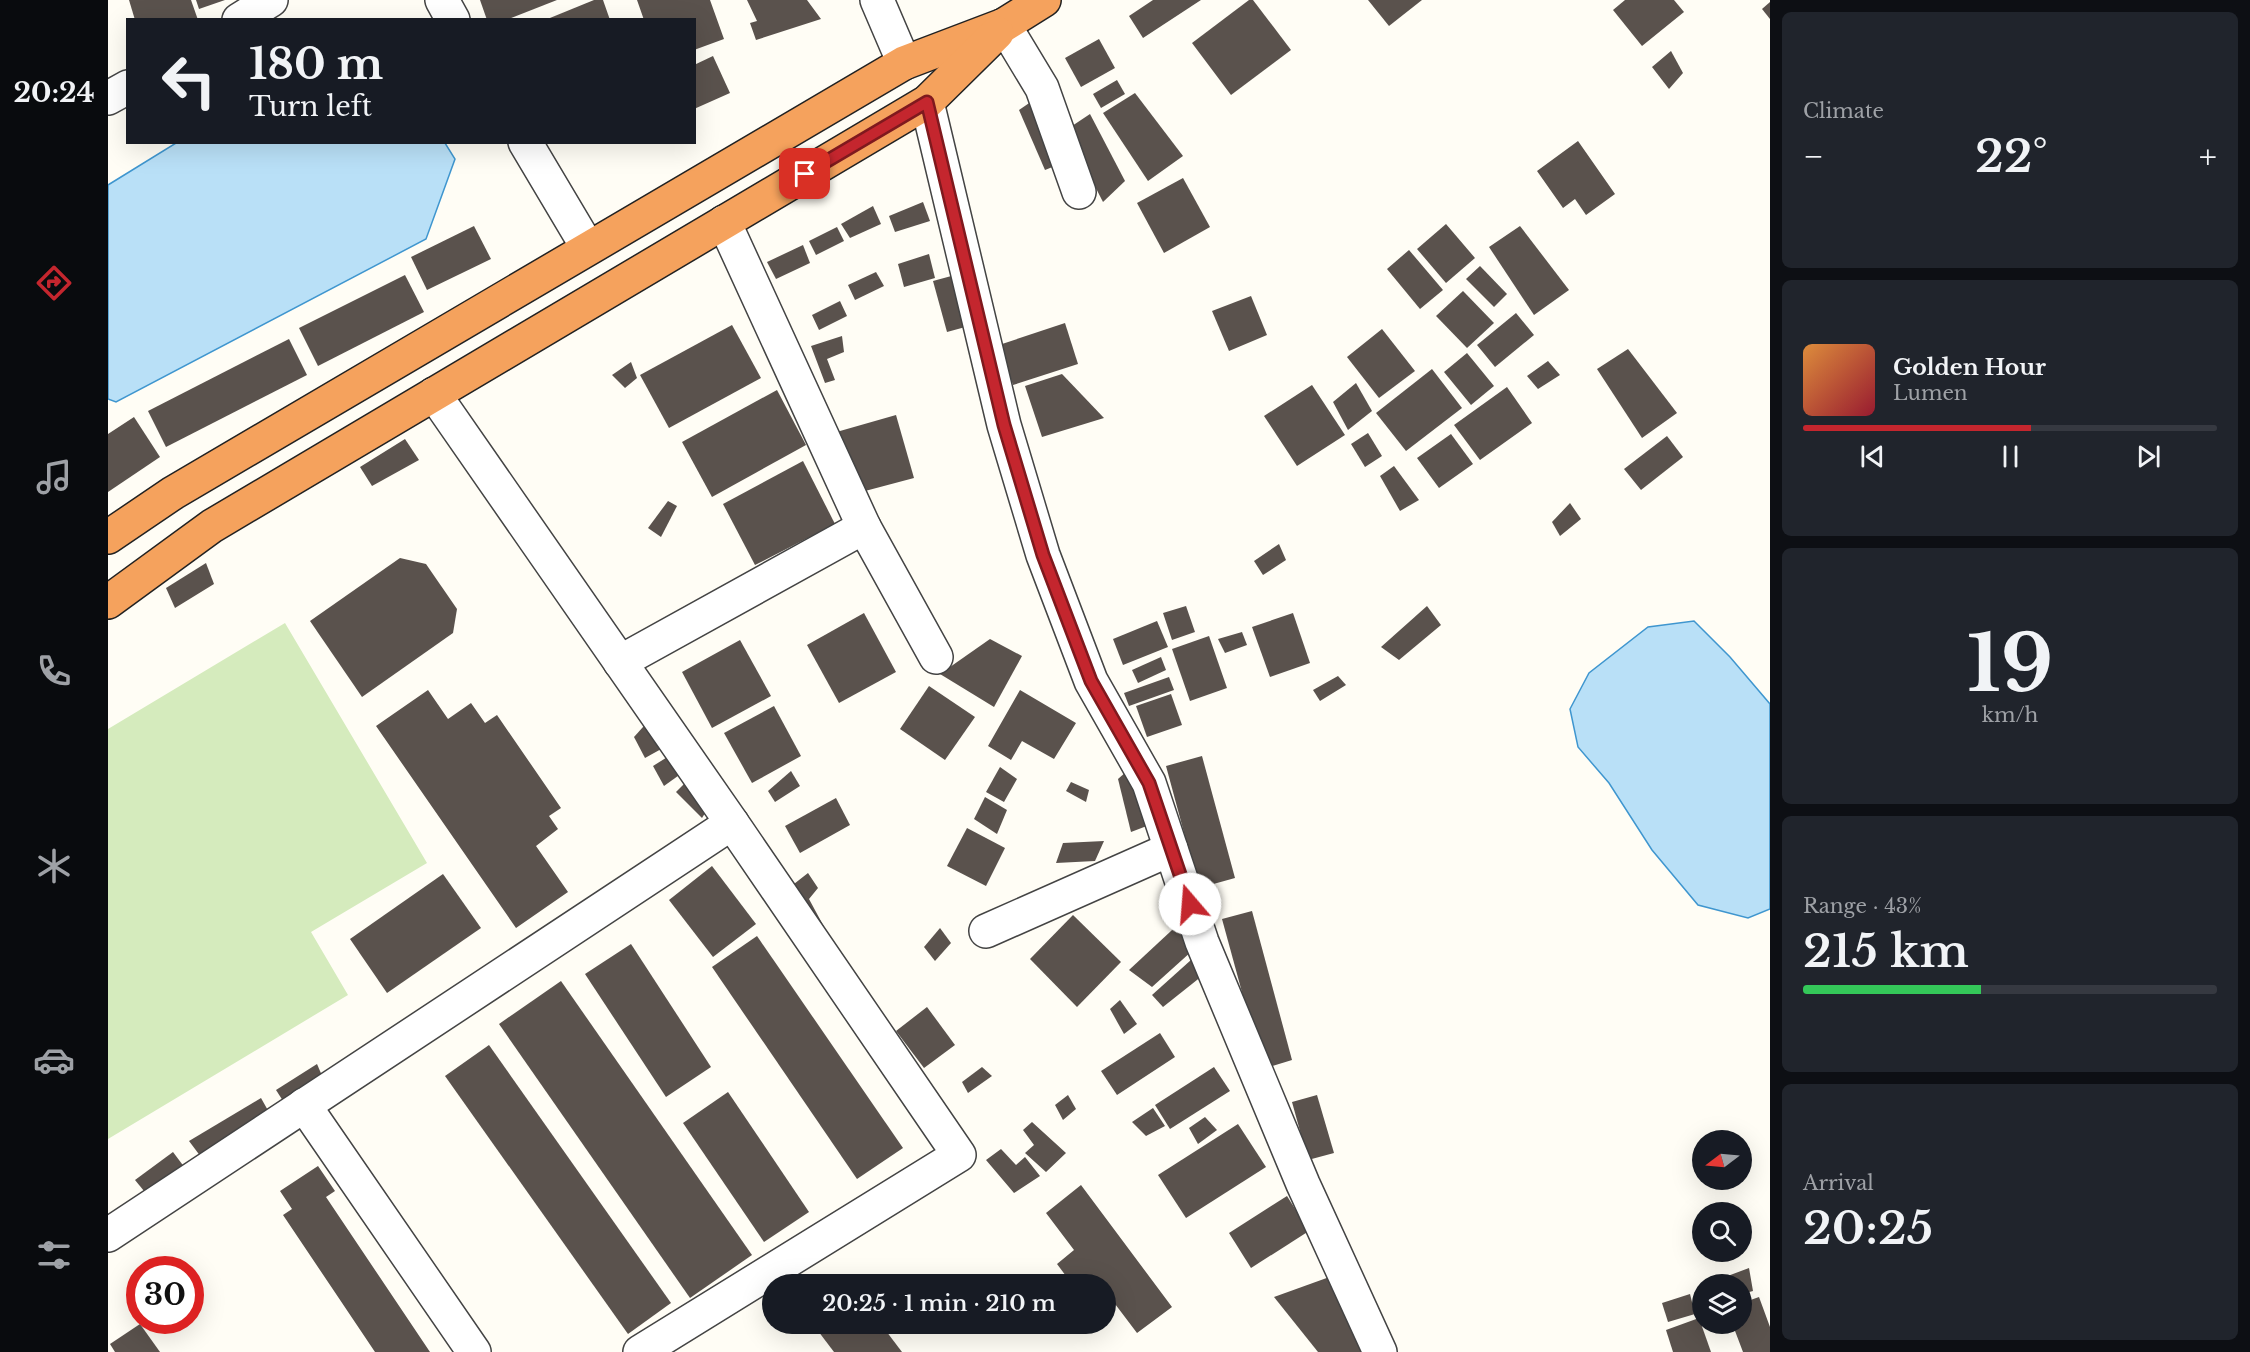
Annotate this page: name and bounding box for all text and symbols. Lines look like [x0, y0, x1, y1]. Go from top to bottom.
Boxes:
text: 180 m [249, 38, 383, 90]
icon: left [150, 42, 228, 120]
text: 20:24 [13, 76, 95, 109]
text: Turn left [249, 90, 372, 123]
text: Climate [1803, 99, 1884, 123]
text: 22° [1975, 128, 2048, 184]
text: − [1803, 136, 1824, 177]
text: + [2199, 136, 2217, 177]
pin [779, 148, 830, 199]
icon: arrive [788, 157, 821, 190]
icon: directions [33, 262, 75, 304]
text: Golden Hour [1893, 354, 2046, 381]
text: Lumen [1893, 381, 1968, 405]
icon: previous [1856, 440, 1889, 473]
icon: pause [1994, 440, 2027, 473]
icon: next [2132, 440, 2165, 473]
icon: music [33, 456, 75, 498]
text: 19 [1967, 615, 2053, 712]
icon: phone [33, 650, 75, 692]
text: km/h [1982, 703, 2038, 727]
icon: climate [33, 845, 75, 887]
position arrow [1158, 872, 1222, 936]
text: Range · 43% [1803, 894, 1922, 918]
text: 215 km [1803, 923, 1969, 979]
icon: car [33, 1039, 75, 1081]
north arrow [1692, 1130, 1752, 1190]
map controls [1692, 1130, 1752, 1334]
text: Arrival [1803, 1171, 1874, 1195]
text: 20:25 [1803, 1200, 1933, 1256]
button: search [1692, 1202, 1752, 1262]
icon: filters [33, 1234, 75, 1276]
speed limit sign: 30 [126, 1256, 204, 1334]
button: layers [1692, 1274, 1752, 1334]
text: 20:25 · 1 min · 210 m [822, 1290, 1056, 1317]

